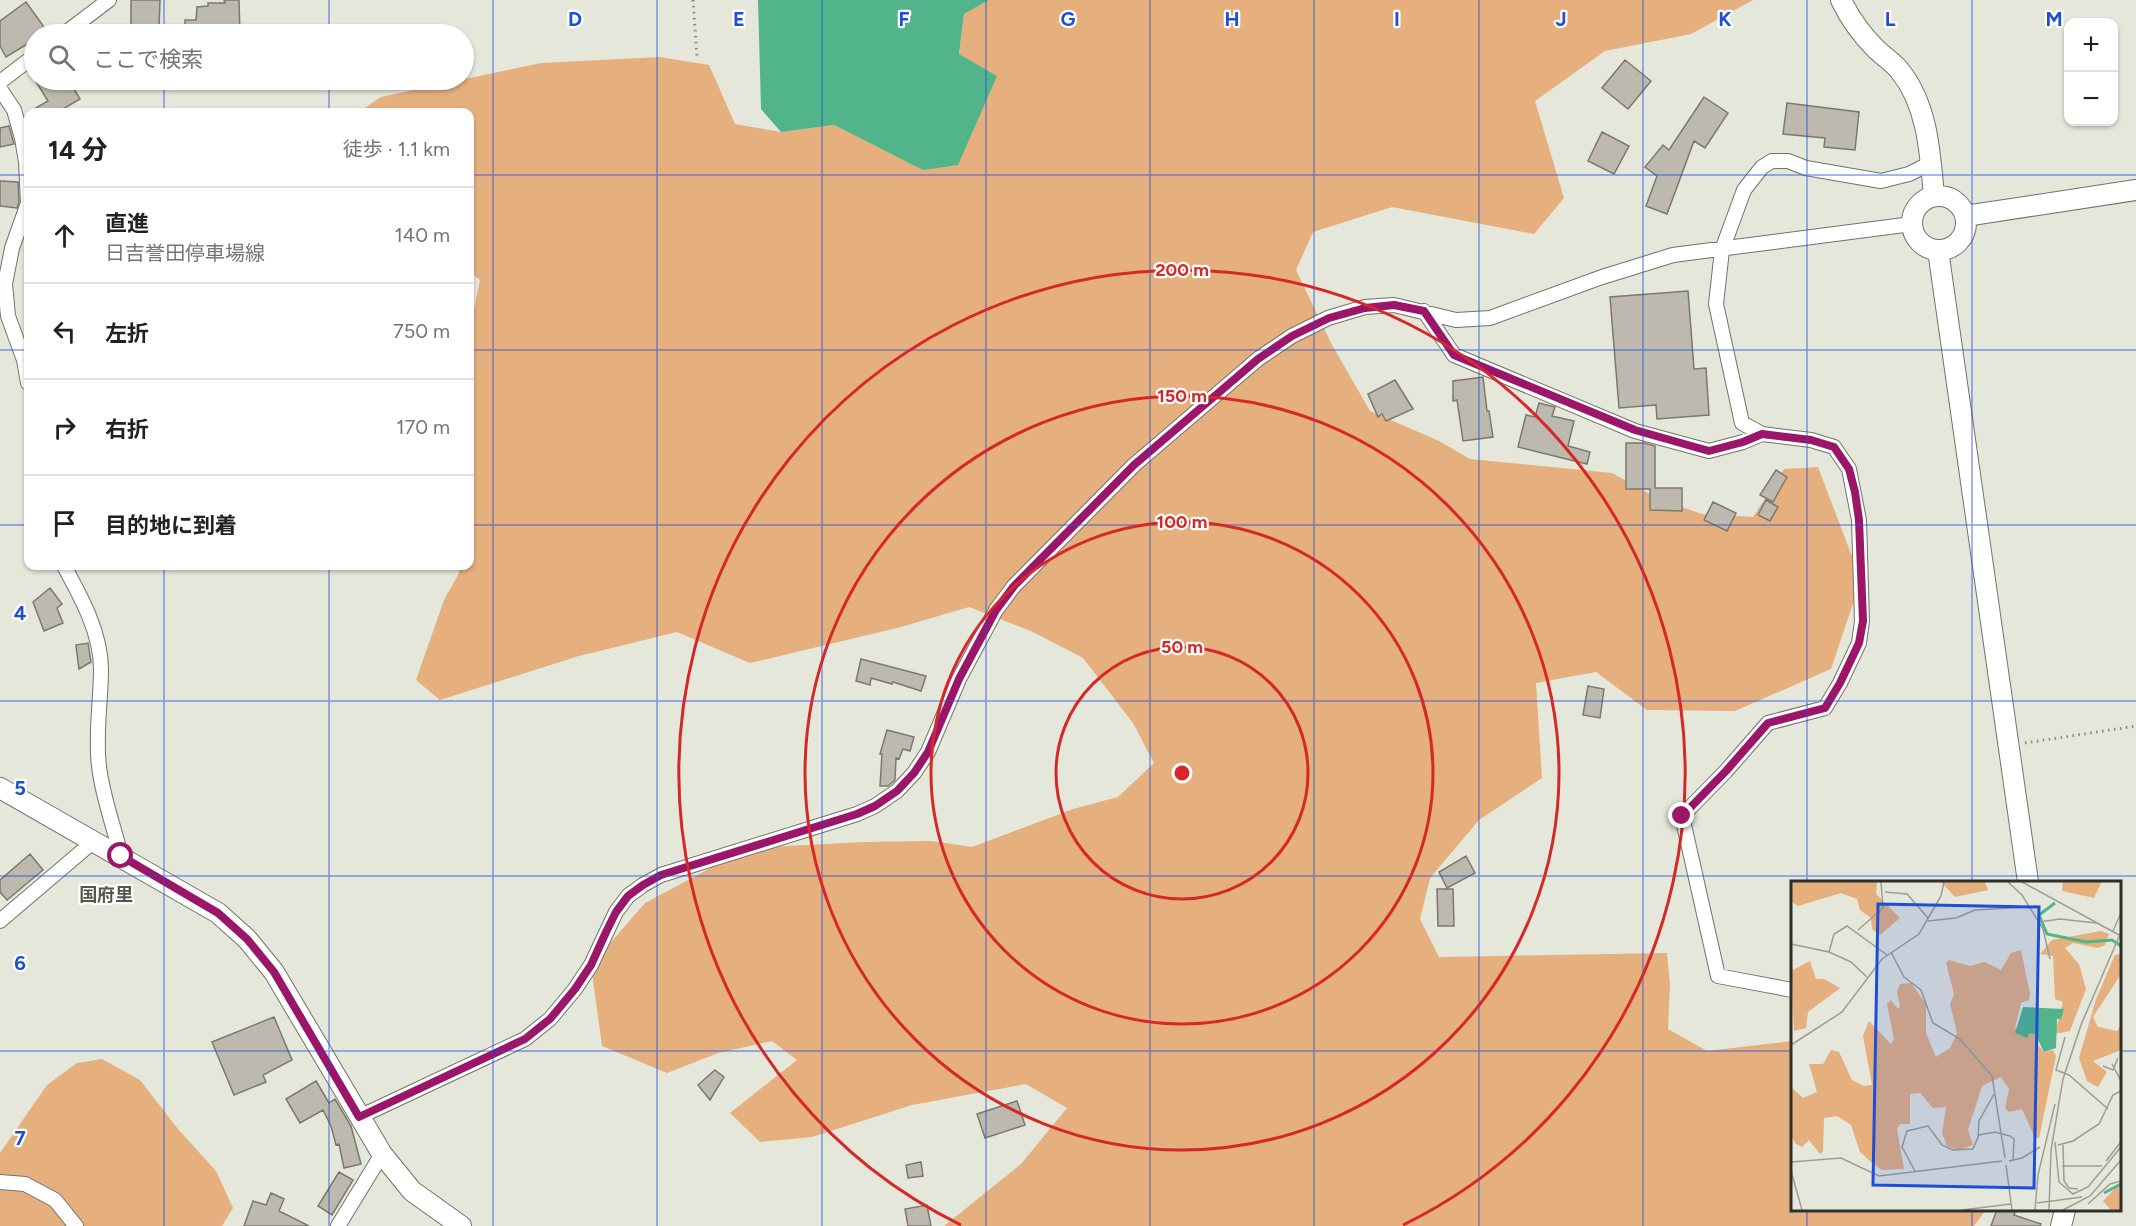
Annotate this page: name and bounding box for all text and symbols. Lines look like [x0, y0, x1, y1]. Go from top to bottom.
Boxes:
text: D [568, 7, 582, 31]
text: E [733, 7, 745, 31]
text: F [898, 7, 910, 31]
text: G [1061, 7, 1076, 31]
text: H [1225, 7, 1240, 31]
text: I [1394, 7, 1400, 31]
text: J [1555, 7, 1567, 31]
text: K [1718, 7, 1732, 31]
text: L [1885, 7, 1896, 31]
text: M [2045, 7, 2063, 31]
map controls [2064, 18, 2118, 126]
button: + [2064, 18, 2118, 72]
search box [24, 24, 474, 90]
icon: search [45, 41, 78, 74]
text: ここで検索 [93, 46, 203, 73]
button: − [2064, 72, 2118, 126]
text: 14 分 [48, 134, 108, 166]
text: 徒歩 · 1.1 km [343, 137, 450, 161]
text: 直進 [105, 210, 149, 237]
icon: ahead [48, 219, 81, 252]
text: 140 m [395, 223, 450, 247]
text: 日吉誉田停車場線 [105, 241, 265, 265]
text: 200 m [1155, 259, 1209, 281]
icon: left [48, 315, 81, 348]
text: 750 m [393, 319, 450, 343]
text: 左折 [105, 320, 149, 347]
text: 150 m [1157, 385, 1207, 407]
icon: right [48, 411, 81, 444]
text: 170 m [396, 415, 450, 439]
text: 右折 [105, 416, 149, 443]
icon: arrive [48, 507, 81, 540]
text: 100 m [1157, 511, 1207, 533]
text: 目的地に到着 [105, 512, 237, 539]
text: 4 [14, 601, 27, 625]
text: 50 m [1161, 636, 1203, 658]
centre of rings [1172, 763, 1192, 783]
text: 5 [14, 776, 26, 800]
route end [1668, 802, 1694, 828]
route start [107, 842, 133, 868]
inset map [1791, 881, 2121, 1211]
district label: 国府里 [79, 884, 133, 906]
text: 6 [14, 951, 26, 975]
text: 7 [14, 1126, 26, 1150]

